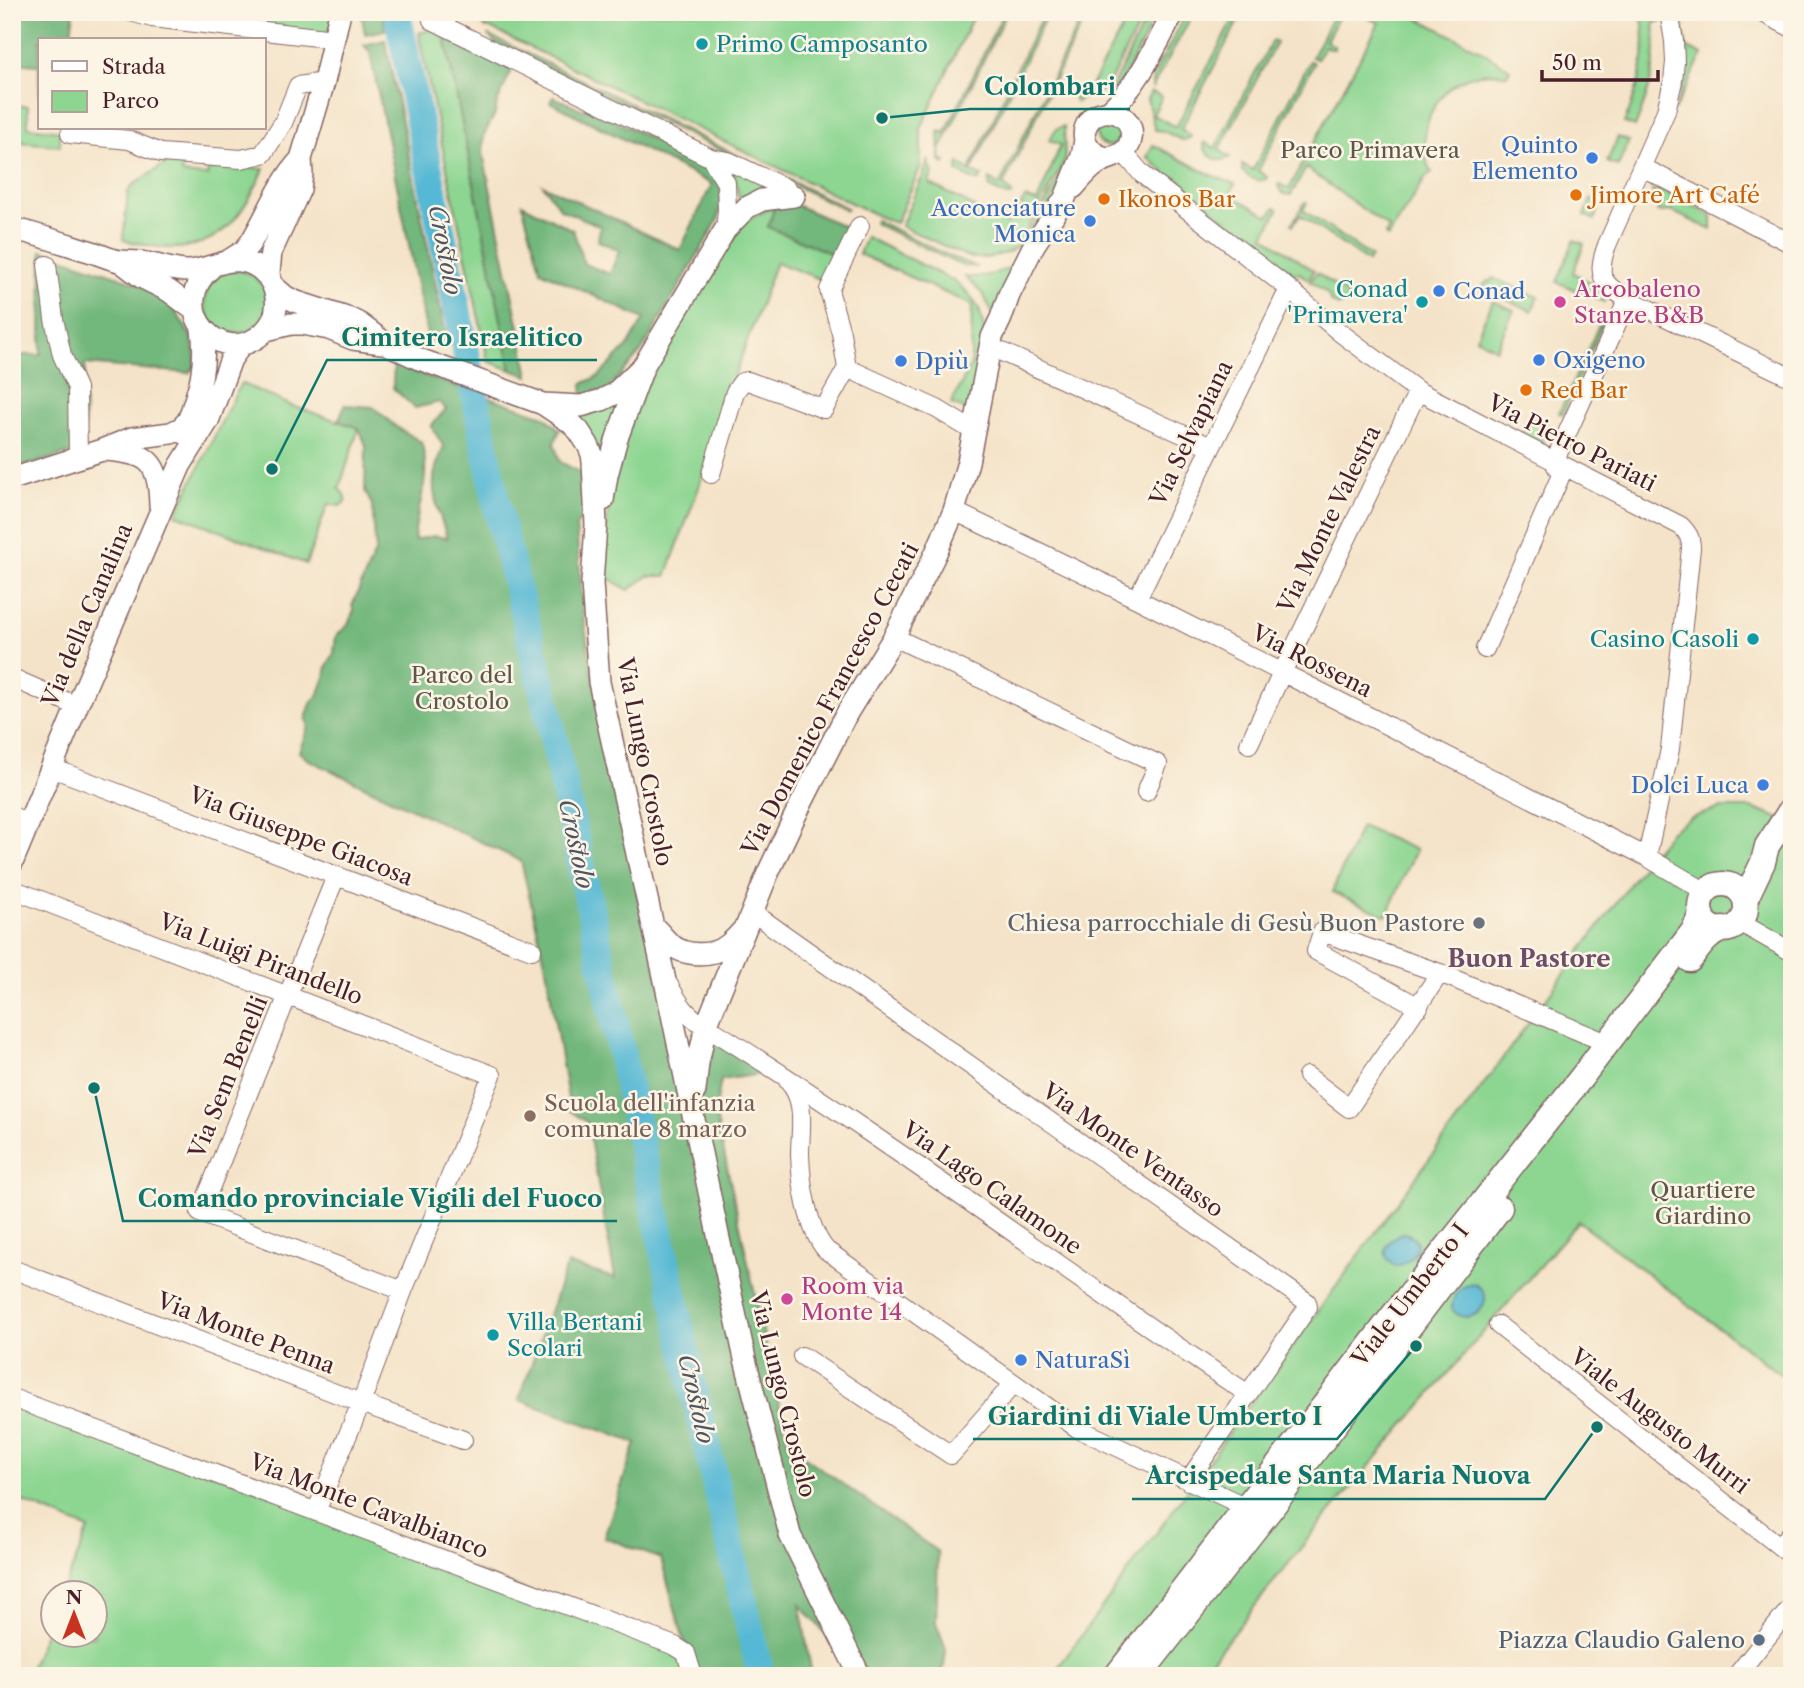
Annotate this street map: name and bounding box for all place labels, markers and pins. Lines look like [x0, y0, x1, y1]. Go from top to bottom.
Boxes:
place label: Primo Camposanto [716, 30, 928, 58]
marker: Primo Camposanto [694, 36, 710, 52]
callout: Colombari [970, 64, 1130, 109]
place label: Quinto Elemento [1472, 131, 1578, 185]
marker: Quinto Elemento [1584, 150, 1600, 166]
place label: Jimore Art Café [1587, 181, 1760, 209]
place label: Ikonos Bar [1118, 185, 1236, 213]
marker: Jimore Art Café [1568, 187, 1584, 203]
marker: Ikonos Bar [1096, 191, 1112, 207]
place label: Acconciature Monica [930, 194, 1077, 248]
marker: Acconciature Monica [1082, 213, 1098, 229]
place label: Conad 'Primavera' [1287, 275, 1408, 329]
place label: Arcobaleno Stanze B&B [1573, 275, 1704, 329]
place label: Conad [1453, 277, 1525, 305]
marker: Conad [1431, 283, 1447, 299]
marker: Conad 'Primavera' [1414, 294, 1430, 310]
marker: Arcobaleno Stanze B&B [1552, 294, 1568, 310]
callout: Cimitero Israelitico [327, 315, 597, 360]
place label: Oxigeno [1553, 346, 1646, 374]
place label: Dpiù [915, 347, 969, 375]
marker: Oxigeno [1531, 352, 1547, 368]
marker: Dpiù [893, 353, 909, 369]
place label: Red Bar [1540, 376, 1628, 404]
marker: Red Bar [1518, 382, 1534, 398]
place label: Casino Casoli [1590, 625, 1739, 653]
marker: Casino Casoli [1745, 631, 1761, 647]
place label: Dolci Luca [1631, 771, 1750, 799]
marker: Dolci Luca [1755, 777, 1771, 793]
place label: Chiesa parrocchiale di Gesù Buon Pastore [1007, 909, 1465, 937]
marker: Chiesa parrocchiale di Gesù Buon Pastore [1471, 915, 1487, 931]
place label: Scuola dell'infanzia comunale 8 marzo [544, 1089, 756, 1143]
marker: Scuola dell'infanzia comunale 8 marzo [522, 1108, 538, 1124]
callout: Comando provinciale Vigili del Fuoco [123, 1176, 617, 1221]
place label: Room via Monte 14 [801, 1272, 905, 1326]
marker: Room via Monte 14 [779, 1291, 795, 1307]
place label: Villa Bertani Scolari [506, 1308, 643, 1362]
marker: Villa Bertani Scolari [485, 1327, 501, 1343]
place label: NaturaSì [1035, 1346, 1130, 1374]
marker: NaturaSì [1013, 1352, 1029, 1368]
callout: Giardini di Viale Umberto I [973, 1394, 1337, 1439]
callout: Arcispedale Santa Maria Nuova [1132, 1454, 1545, 1499]
place label: Piazza Claudio Galeno [1498, 1626, 1745, 1654]
marker: Piazza Claudio Galeno [1751, 1632, 1767, 1648]

